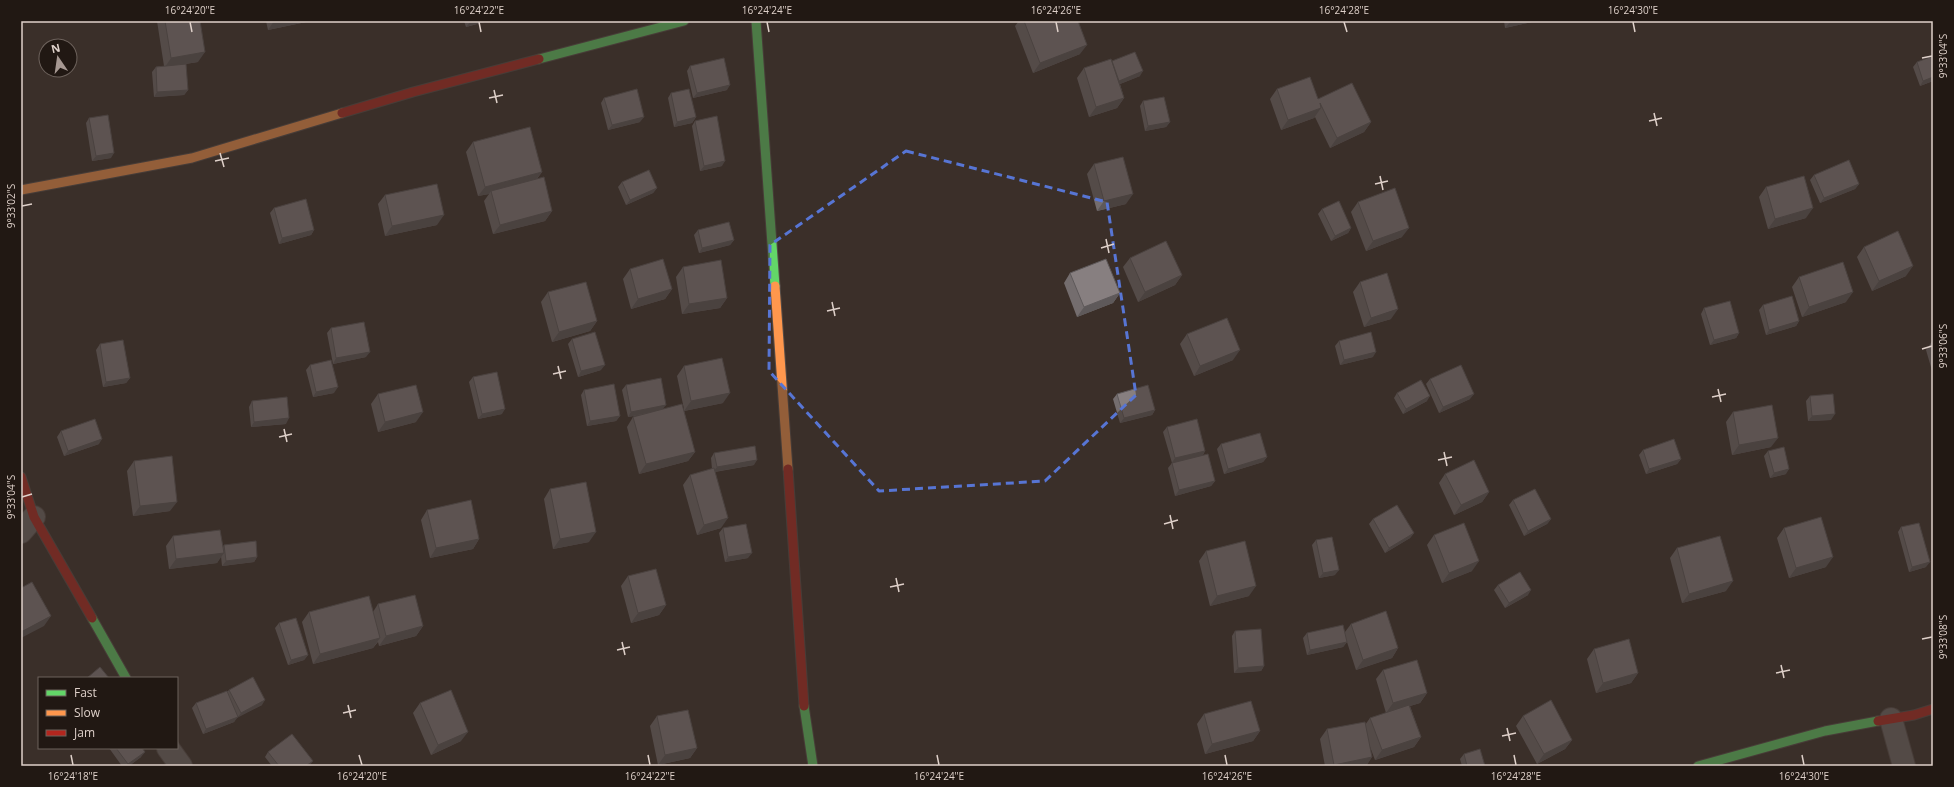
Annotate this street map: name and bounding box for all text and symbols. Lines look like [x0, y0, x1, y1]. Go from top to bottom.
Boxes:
text: 16°24'20"E [165, 3, 215, 17]
text: 16°24'22"E [454, 3, 504, 17]
text: 16°24'24"E [742, 3, 792, 17]
text: 16°24'26"E [1031, 3, 1081, 17]
text: 16°24'28"E [1319, 3, 1369, 17]
text: 16°24'30"E [1608, 3, 1658, 17]
text: 9°33'04"S [1936, 34, 1950, 78]
north arrow [38, 38, 78, 78]
text: N [50, 39, 62, 56]
text: 9°33'02"S [4, 184, 18, 228]
text: 9°33'06"S [1936, 324, 1950, 368]
text: 9°33'04"S [4, 475, 18, 519]
text: 9°33'08"S [1936, 615, 1950, 659]
legend [38, 677, 178, 749]
text: Fast [74, 684, 97, 701]
text: Slow [74, 704, 101, 721]
text: Jam [73, 724, 95, 741]
text: 16°24'18"E [48, 769, 98, 783]
text: 16°24'20"E [337, 769, 387, 783]
text: 16°24'22"E [625, 769, 675, 783]
text: 16°24'24"E [914, 769, 964, 783]
text: 16°24'26"E [1202, 769, 1252, 783]
text: 16°24'28"E [1491, 769, 1541, 783]
text: 16°24'30"E [1779, 769, 1829, 783]

